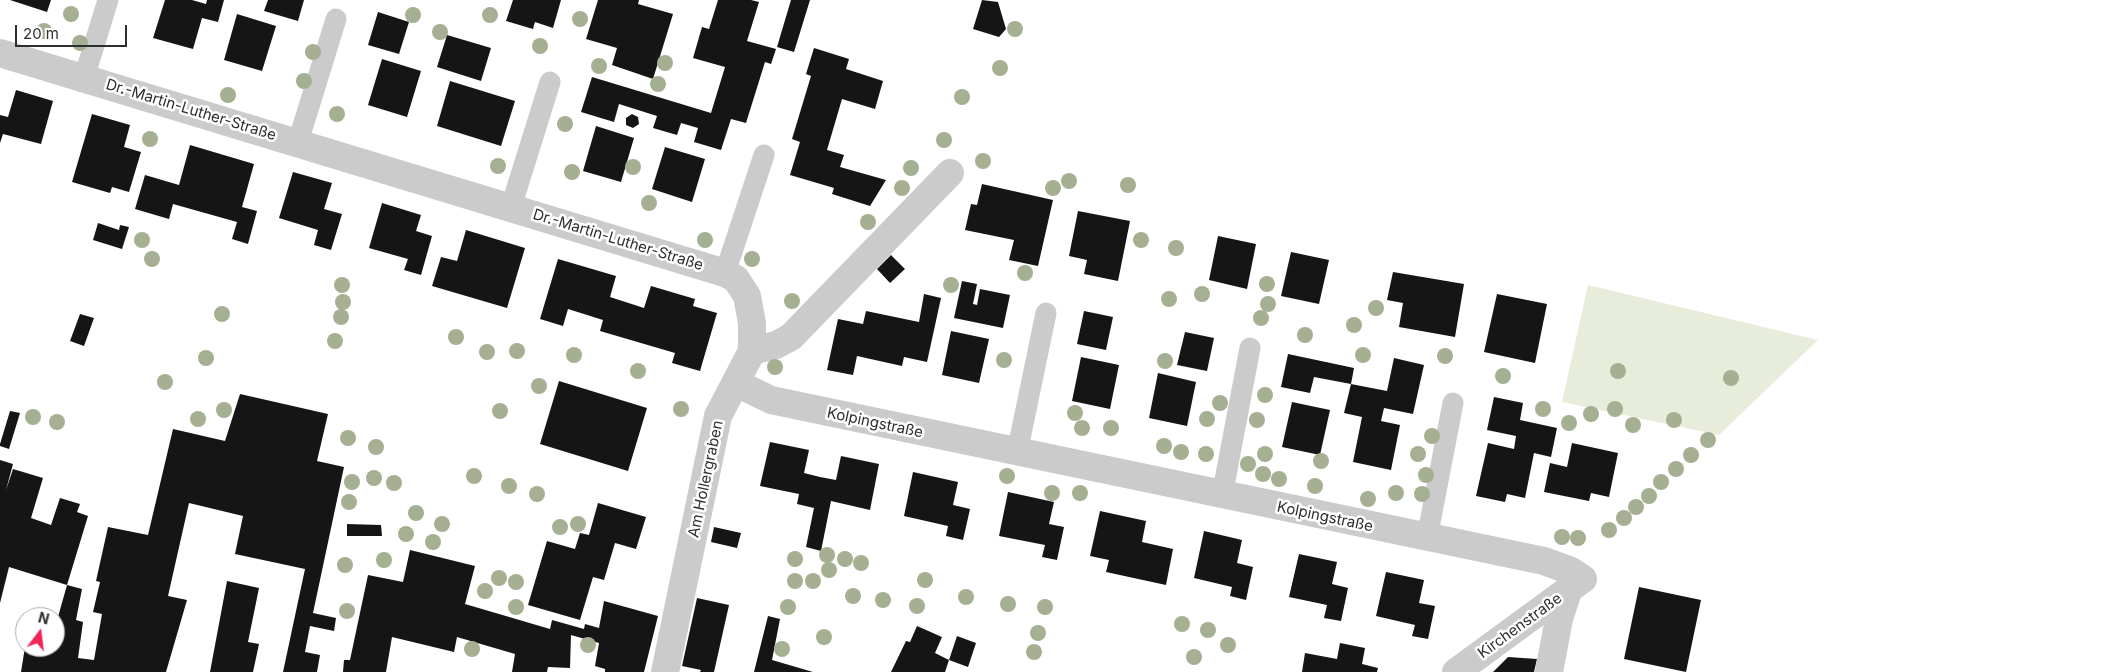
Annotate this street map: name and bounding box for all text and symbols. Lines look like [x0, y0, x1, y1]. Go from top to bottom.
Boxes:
scale bar [18, 15, 130, 47]
text: 20 m [23, 24, 59, 43]
street label: Dr.-Martin-Luther-Straße [104, 75, 278, 145]
street label: Dr.-Martin-Luther-Straße [531, 205, 705, 275]
street label: Kolpingstraße [825, 404, 925, 442]
street label: Am Hollergraben [685, 419, 727, 539]
street label: Kolpingstraße [1275, 498, 1375, 536]
street label: Kirchenstraße [1475, 590, 1565, 662]
north arrow [15, 607, 65, 657]
text: N [36, 608, 51, 628]

